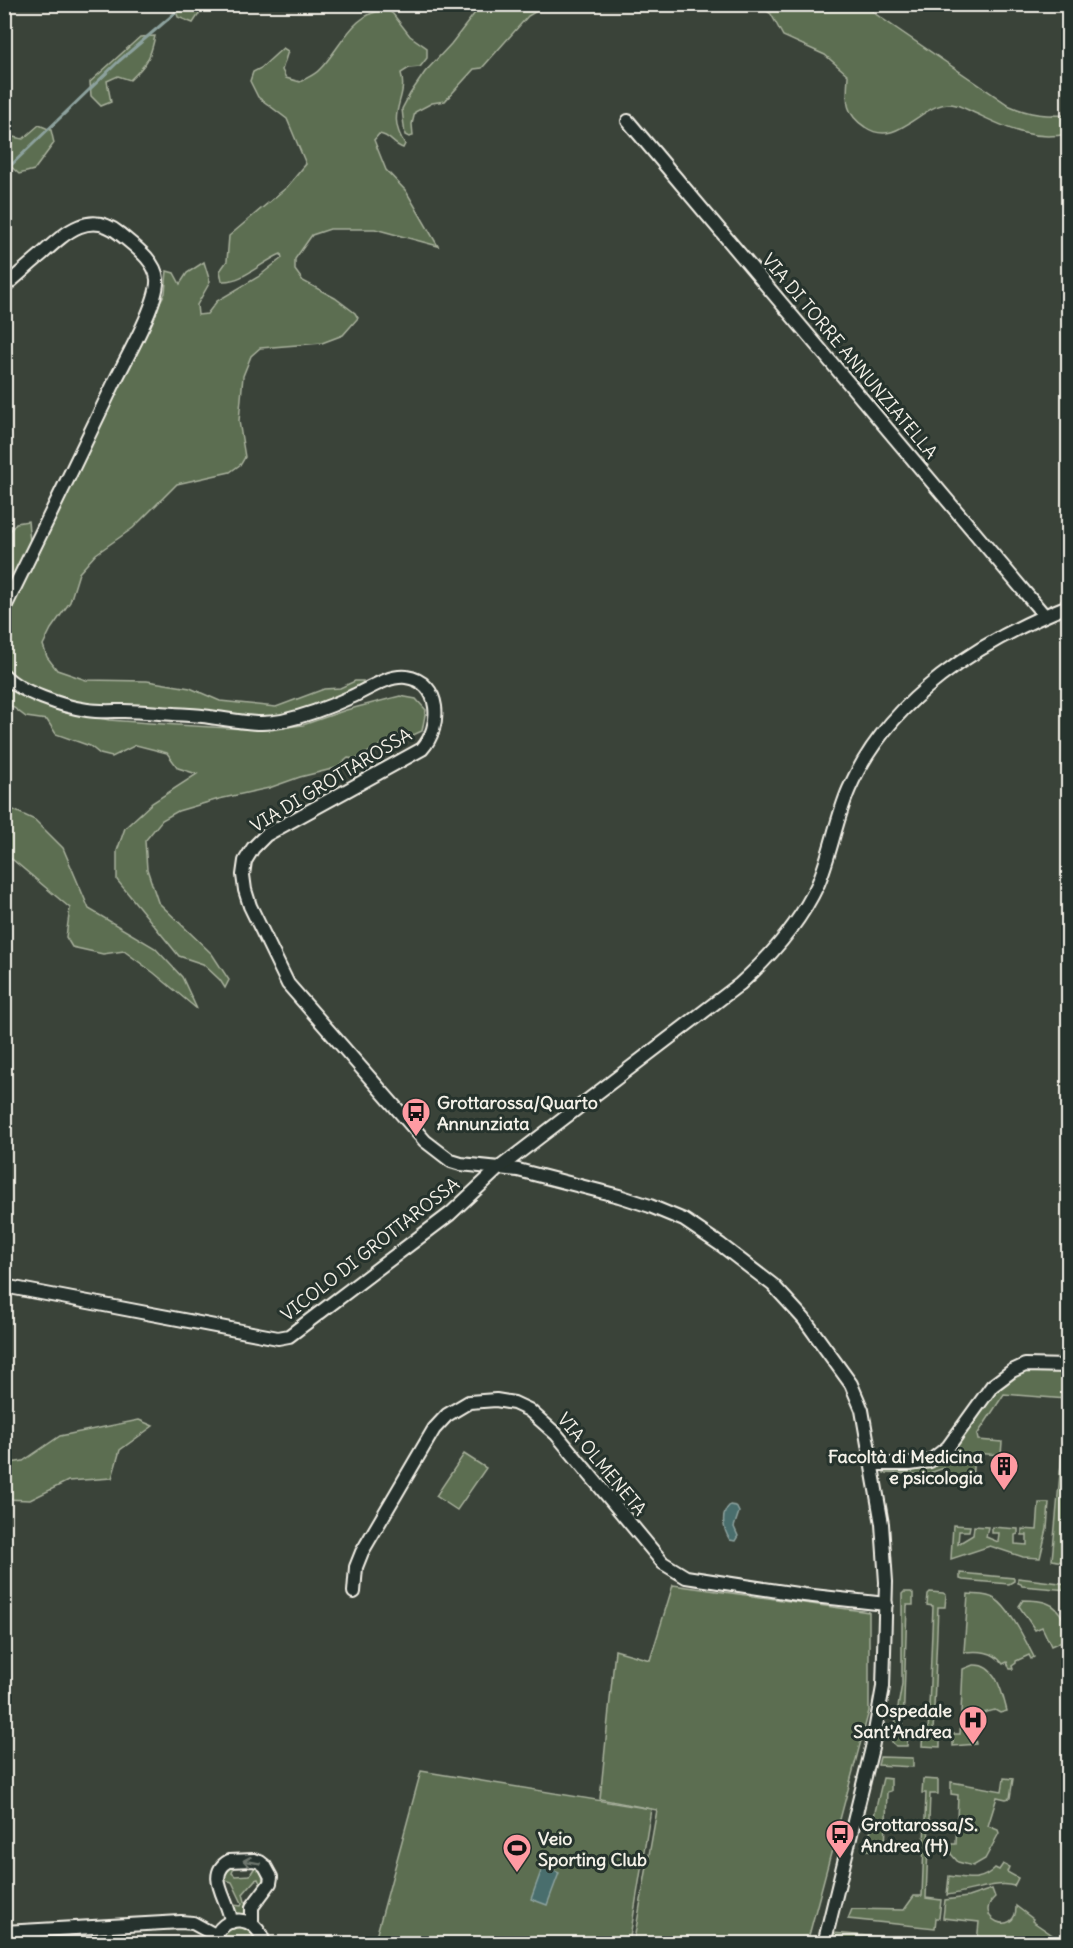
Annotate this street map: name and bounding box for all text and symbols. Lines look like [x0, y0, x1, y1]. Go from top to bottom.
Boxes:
street label: VIA DI TORRE ANNUNZIATELLA [757, 249, 943, 463]
street label: VIA DI GROTTAROSSA [246, 723, 416, 837]
place label: Grottarossa/Quarto Annunziata [437, 1091, 598, 1135]
bus stop icon: Grottarossa/Quarto Annunziata [400, 1096, 432, 1138]
street label: VICOLO DI GROTTAROSSA [276, 1172, 464, 1326]
street label: VIA OLMENETA [552, 1408, 652, 1520]
place label: Facoltà di Medicina e psicologia [828, 1445, 983, 1489]
building icon: Facoltà di Medicina e psicologia [988, 1450, 1020, 1492]
place label: Ospedale Sant'Andrea [853, 1699, 952, 1743]
hospital icon: Ospedale Sant'Andrea [957, 1704, 989, 1746]
place label: Grottarossa/S. Andrea (H) [861, 1813, 978, 1857]
bus stop icon: Grottarossa/S. Andrea (H) [824, 1818, 856, 1860]
place label: Veio Sporting Club [538, 1827, 647, 1871]
sports icon: Veio Sporting Club [501, 1832, 533, 1874]
one-way arrow [243, 1856, 262, 1867]

